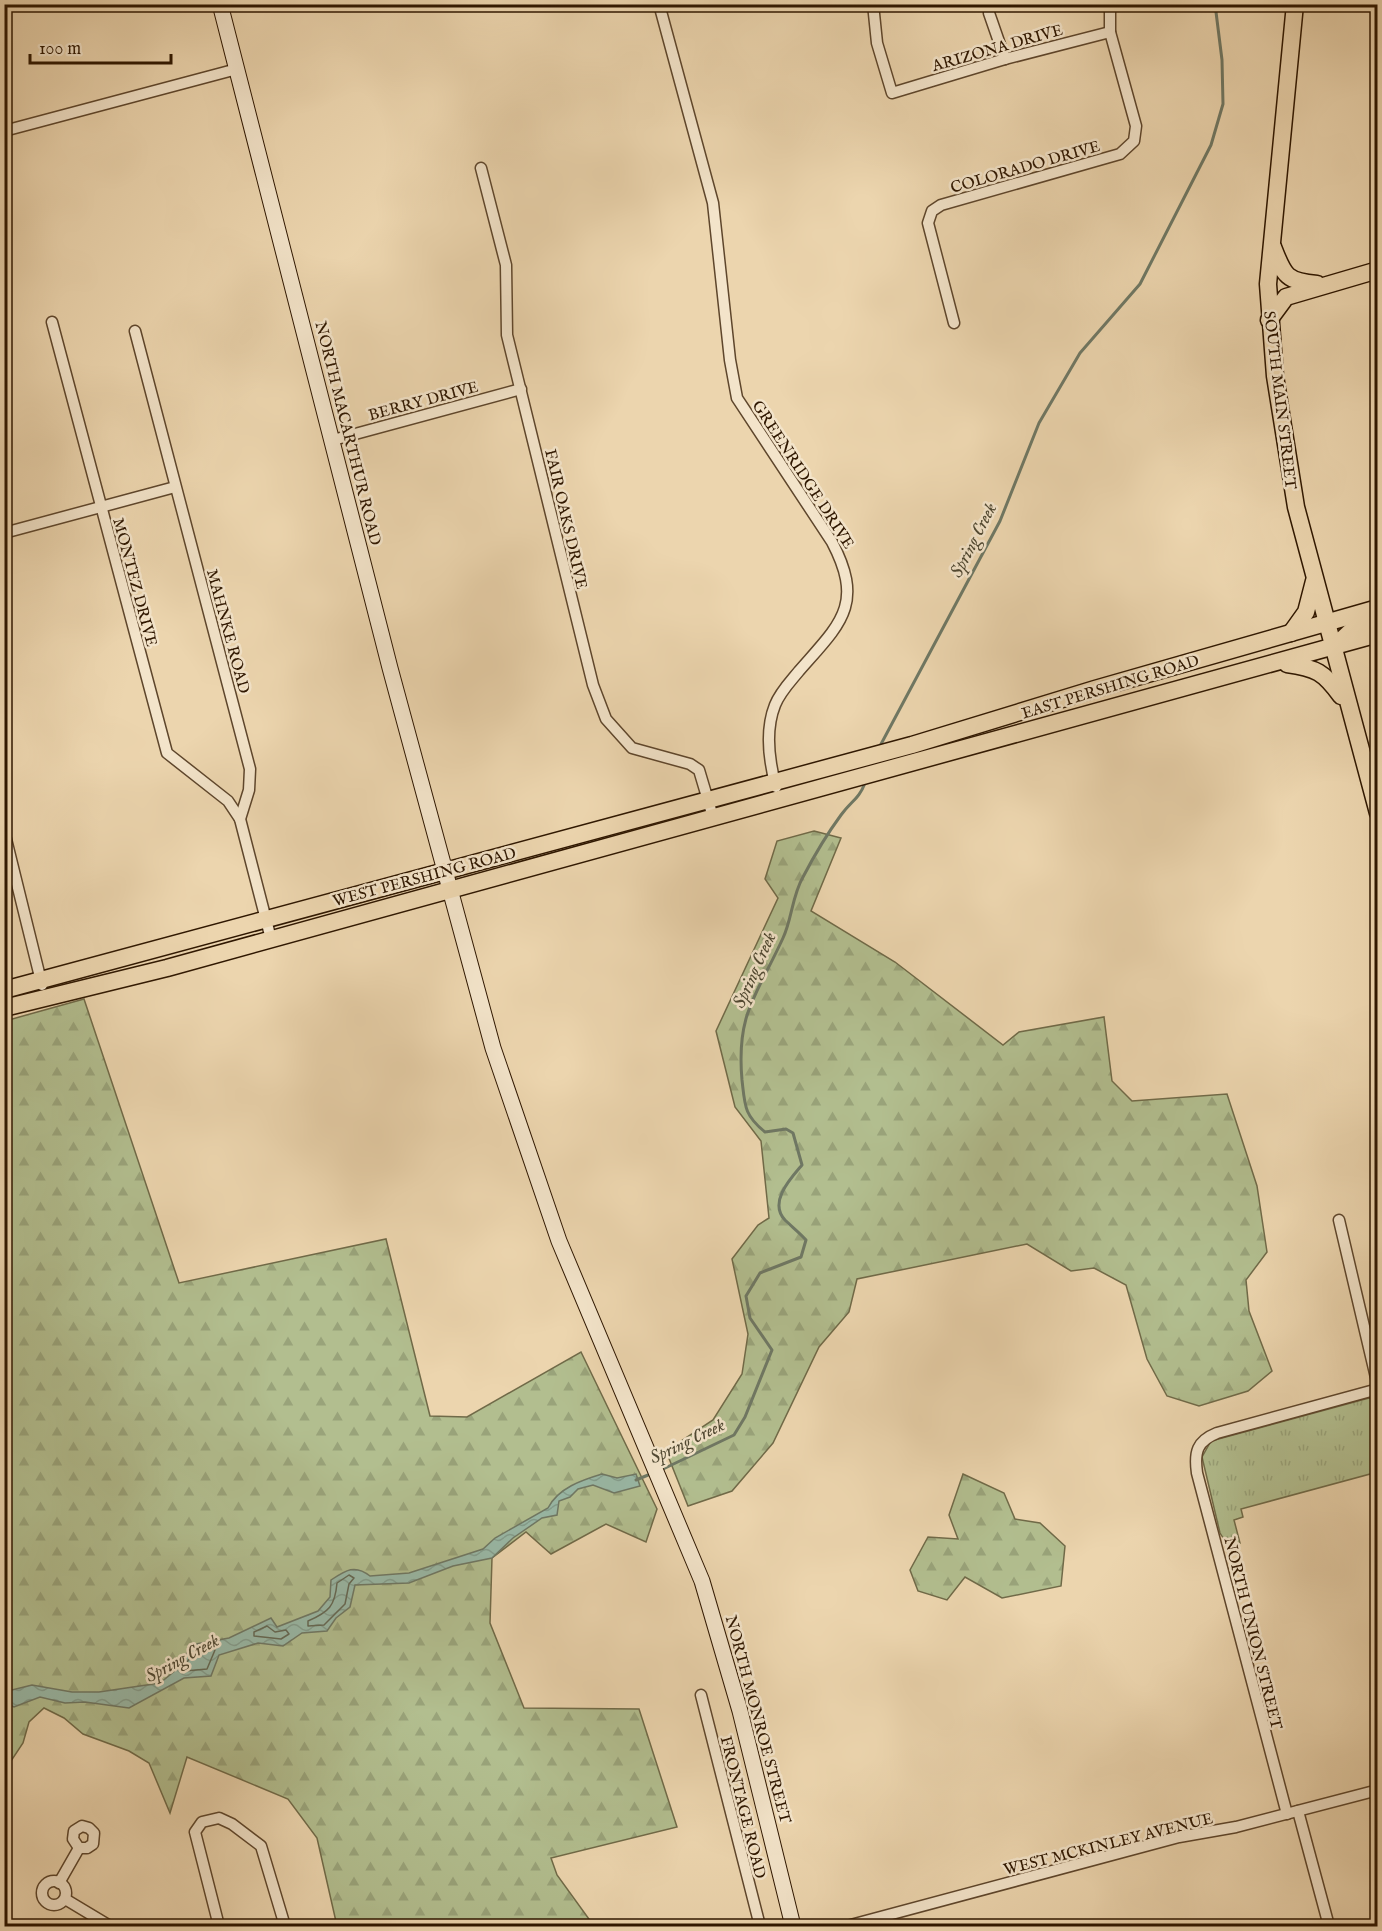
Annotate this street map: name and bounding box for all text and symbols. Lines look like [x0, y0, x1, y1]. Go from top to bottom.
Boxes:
street label: ARIZONA DRIVE [929, 21, 1065, 77]
scale bar [30, 27, 171, 65]
text: 100 m [39, 38, 81, 61]
street label: COLORADO DRIVE [948, 137, 1103, 199]
street label: SOUTH MAIN STREET [1258, 310, 1300, 491]
street label: NORTH MACARTHUR ROAD [310, 319, 385, 548]
street label: BERRY DRIVE [366, 378, 481, 426]
street label: GREENRIDGE DRIVE [747, 397, 858, 553]
street label: FAIR OAKS DRIVE [539, 447, 591, 591]
water label: Spring Creek [946, 500, 1003, 582]
street label: MONTEZ DRIVE [107, 516, 161, 649]
street label: MAHNKE ROAD [201, 567, 253, 696]
street label: EAST PERSHING ROAD [1019, 651, 1202, 724]
street label: WEST PERSHING ROAD [331, 844, 519, 912]
water label: Spring Creek [728, 929, 782, 1012]
water label: Spring Creek [646, 1414, 729, 1470]
street label: NORTH UNION STREET [1218, 1535, 1286, 1732]
street label: NORTH MONROE STREET [720, 1613, 795, 1826]
water label: Spring Creek [142, 1630, 224, 1689]
street label: FRONTAGE ROAD [715, 1734, 770, 1881]
street label: WEST MCKINLEY AVENUE [1002, 1809, 1215, 1881]

